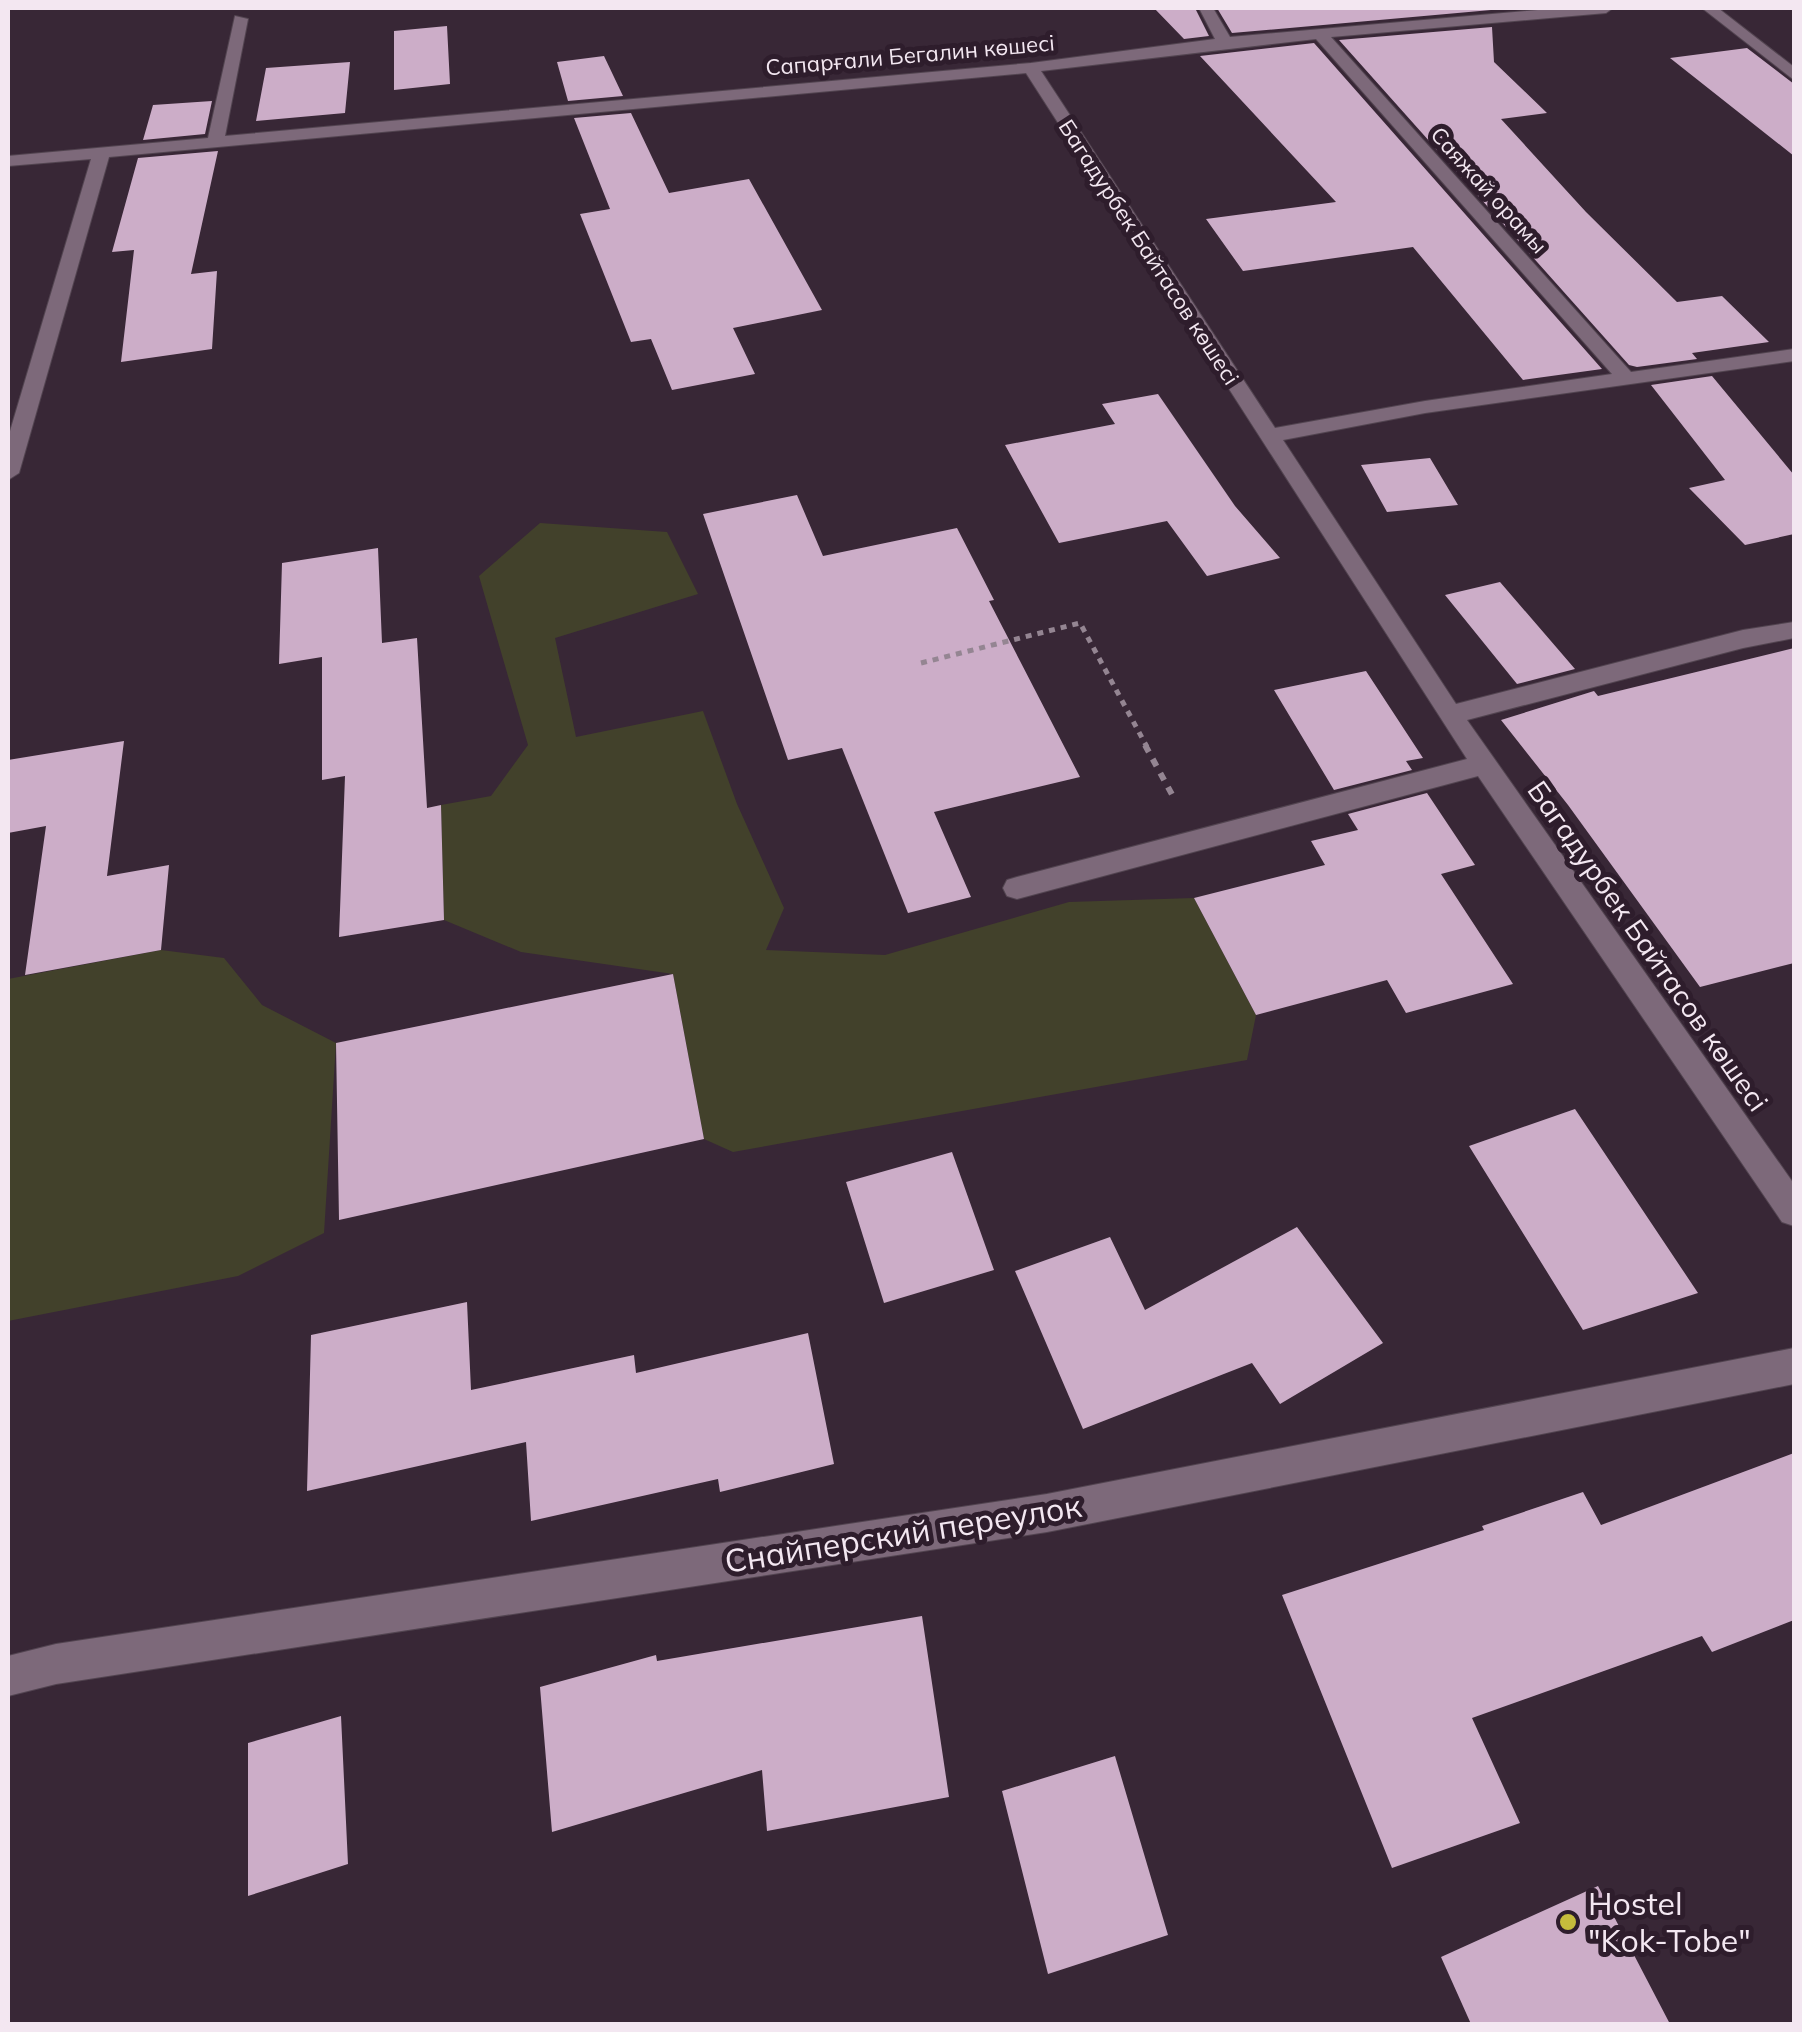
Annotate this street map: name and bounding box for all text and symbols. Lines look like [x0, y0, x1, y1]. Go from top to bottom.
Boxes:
street label: Сапарғали Бегалин көшесі [764, 28, 1056, 82]
street label: Багадурбек Байтасов көшесі [1053, 114, 1245, 390]
street label: Саяжай орамы [1425, 121, 1553, 259]
street label: Багадурбек Байтасов көшесі [1521, 774, 1776, 1118]
street label: Снайперский переулок [722, 1485, 1085, 1581]
place label: Hostel "Kok-Tobe" [1588, 1883, 1751, 1960]
marker: Hostel "Kok-Tobe" [1557, 1911, 1579, 1933]

